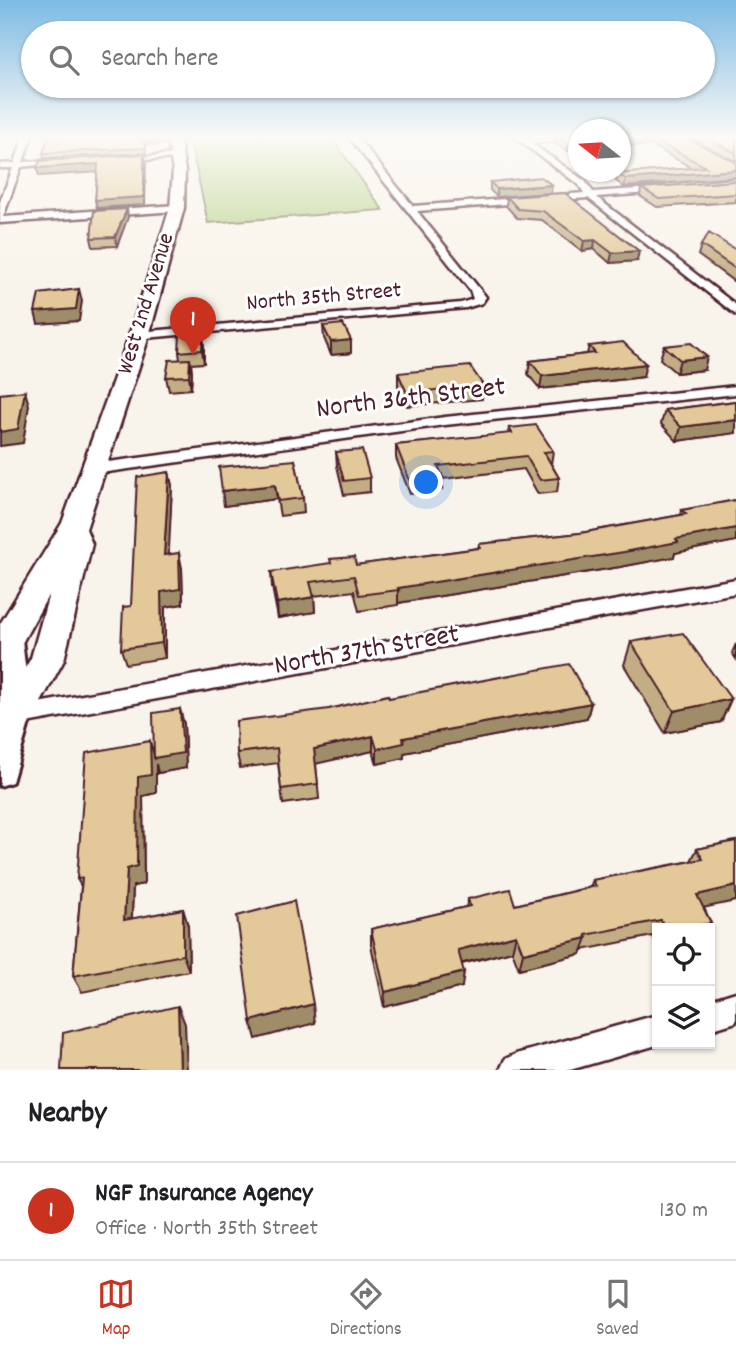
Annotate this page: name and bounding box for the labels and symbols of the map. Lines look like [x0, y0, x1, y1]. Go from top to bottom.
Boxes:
north arrow [568, 119, 631, 182]
street label: West 2nd Avenue [110, 229, 184, 379]
street label: North 35th Street [245, 275, 403, 321]
pin: 1 [170, 297, 216, 355]
street label: North 36th Street [314, 369, 508, 431]
your location [409, 465, 443, 499]
street label: North 37th Street [271, 616, 463, 688]

